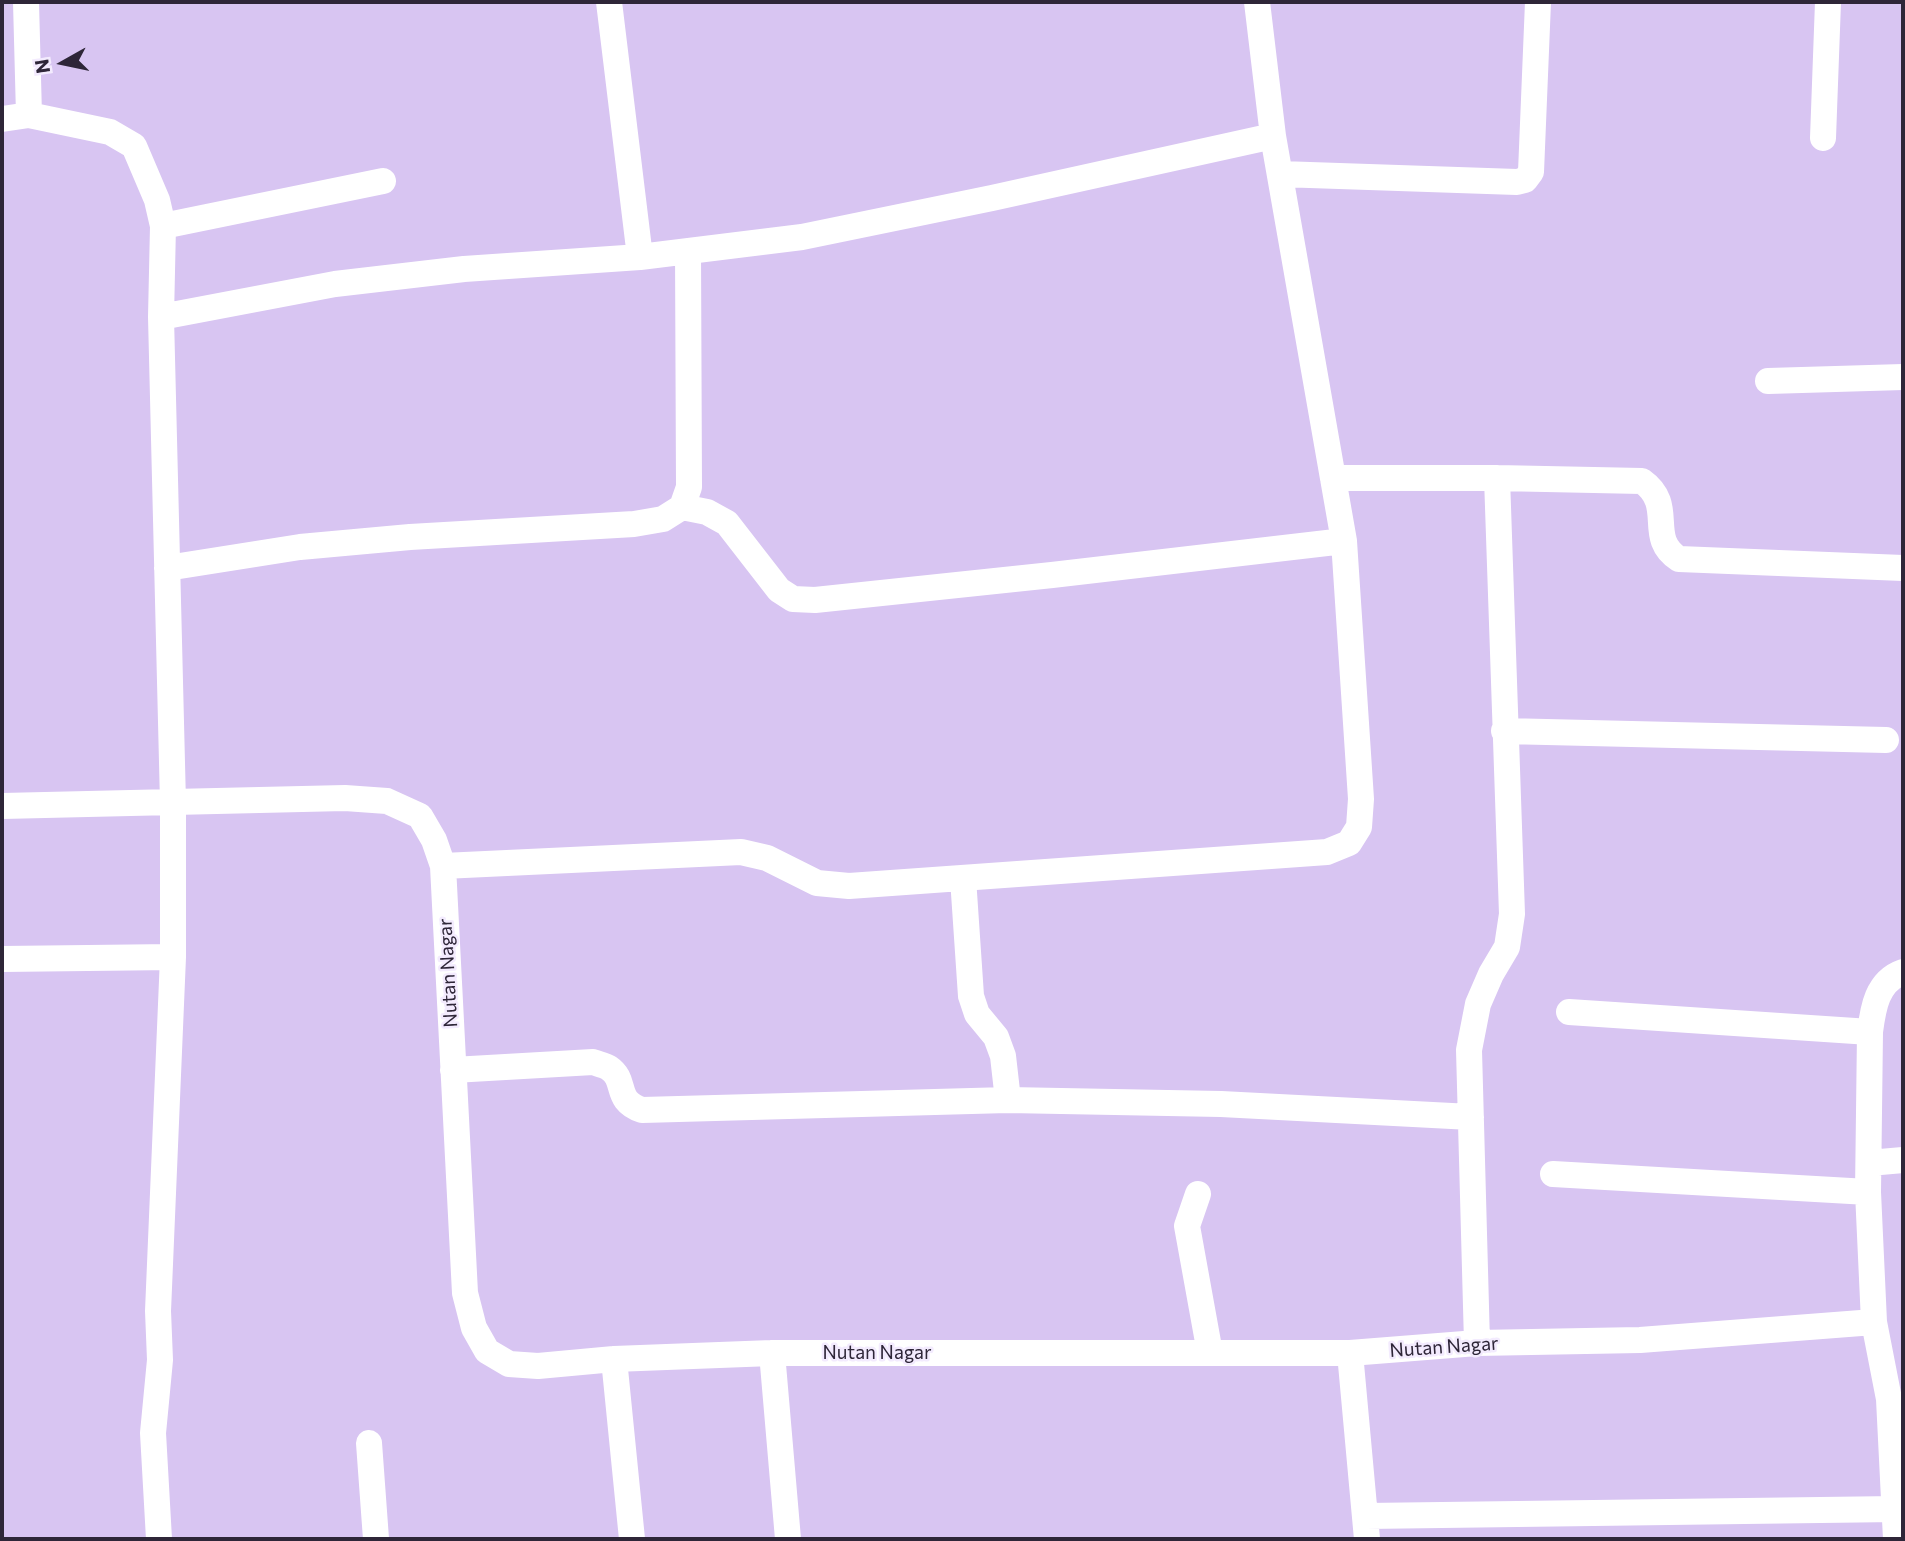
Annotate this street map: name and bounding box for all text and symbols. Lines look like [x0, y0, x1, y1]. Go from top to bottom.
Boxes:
north arrow [28, 28, 98, 98]
text: N [29, 58, 54, 75]
street label: Nutan Nagar [434, 918, 462, 1028]
street label: Nutan Nagar [1389, 1332, 1499, 1362]
street label: Nutan Nagar [822, 1342, 932, 1364]

